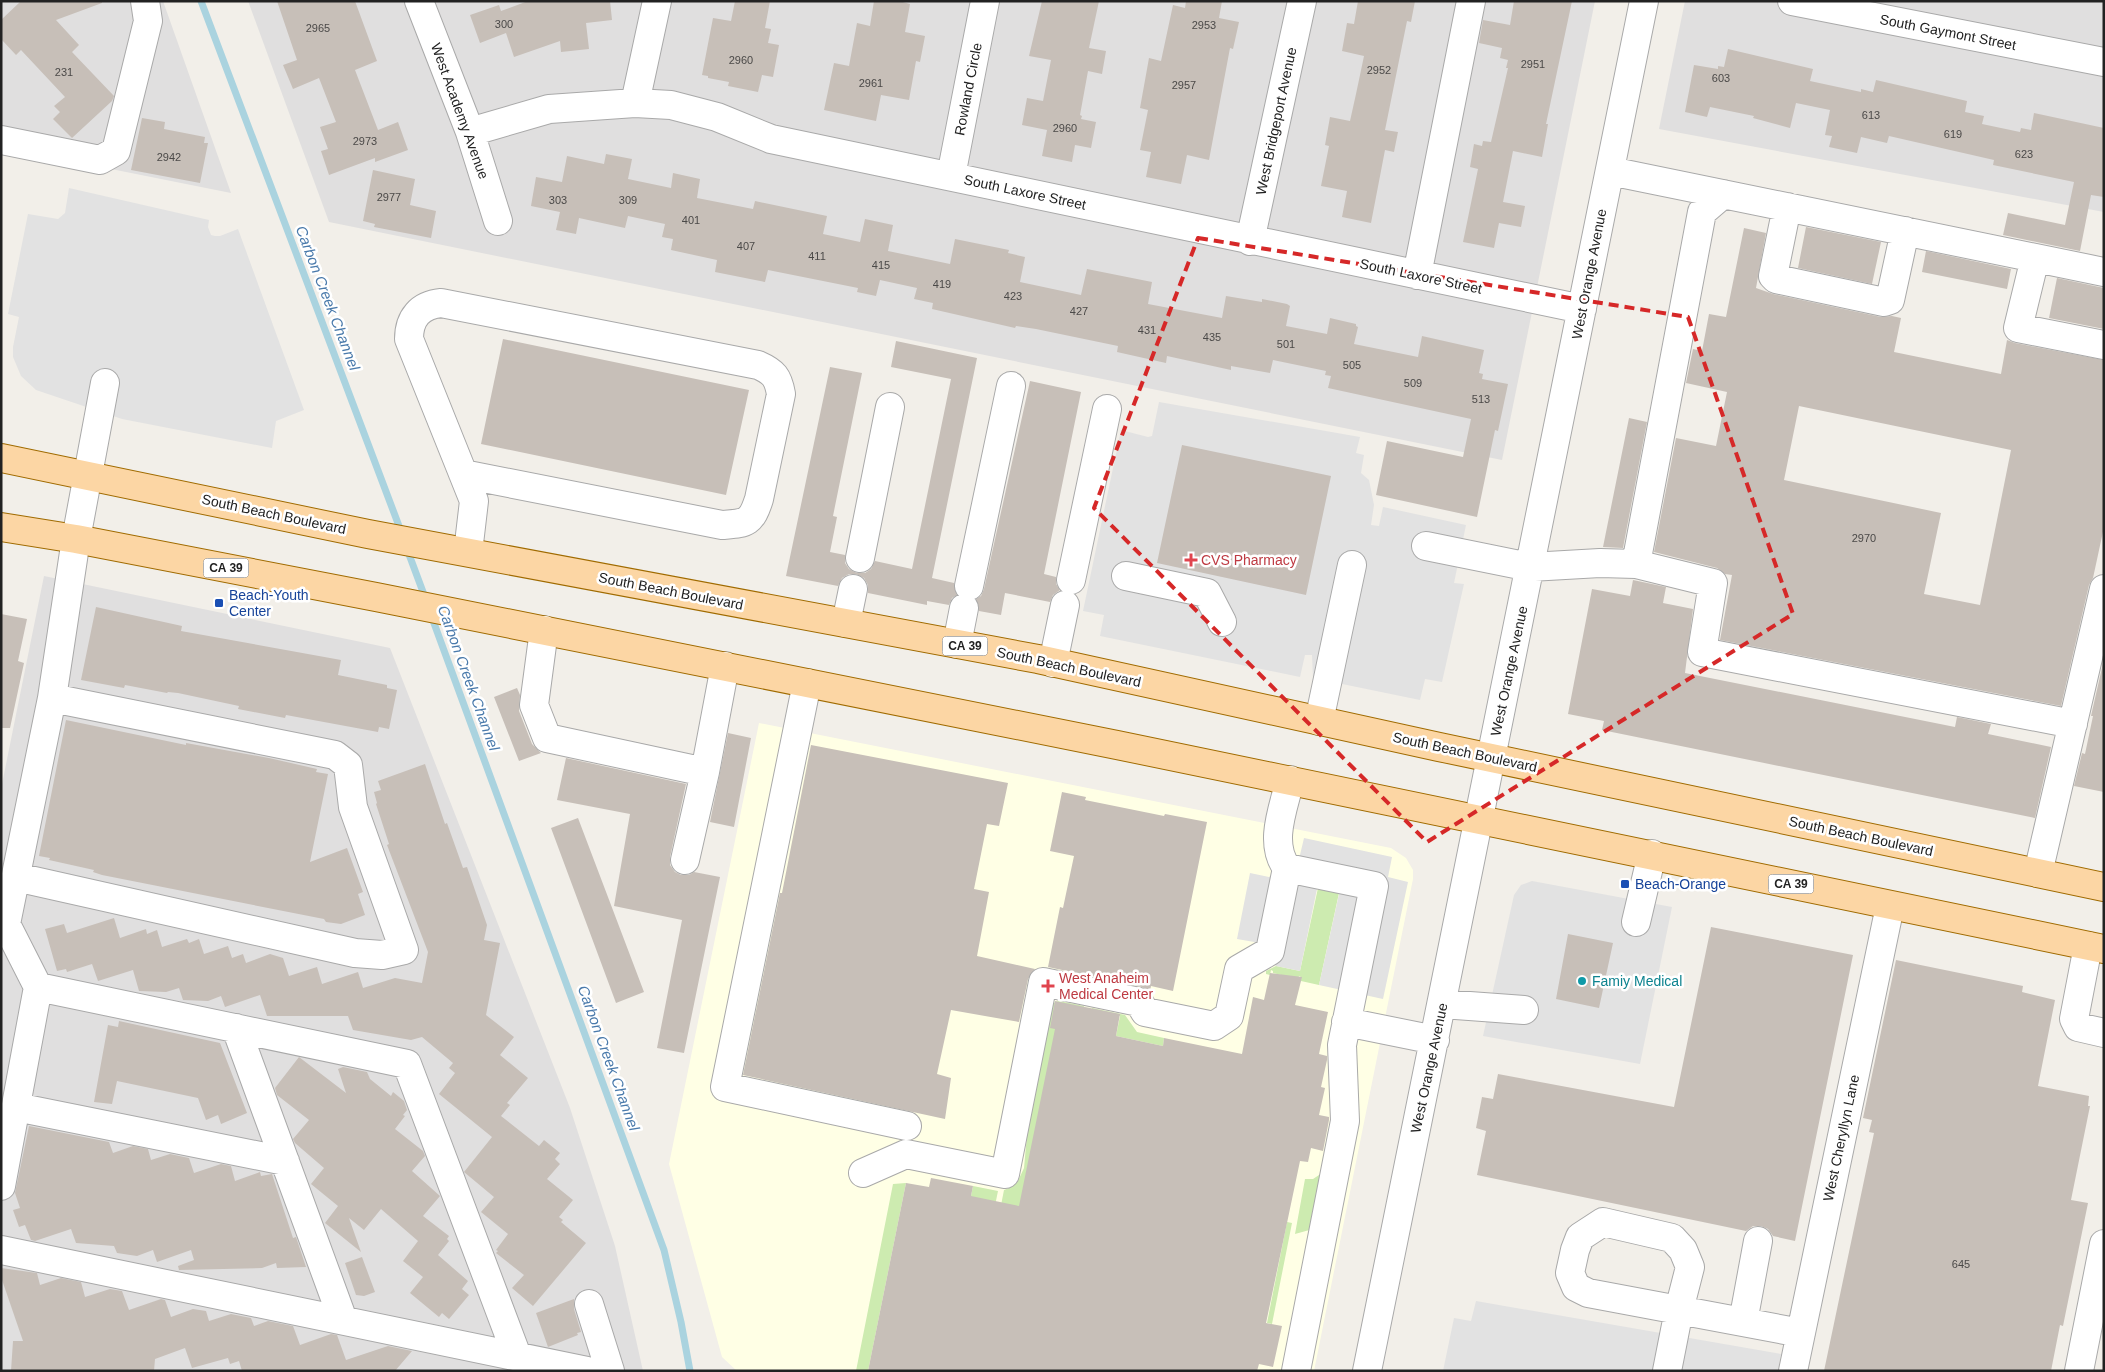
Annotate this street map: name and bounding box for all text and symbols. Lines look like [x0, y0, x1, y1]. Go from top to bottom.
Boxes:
street label: South Gaymont Street [1878, 11, 2018, 53]
house number: 300 [495, 18, 513, 30]
house number: 2953 [1192, 19, 1216, 31]
house number: 2965 [306, 22, 330, 34]
street label: West Academy Avenue [428, 41, 492, 181]
street label: Rowland Circle [951, 41, 985, 137]
street label: West Bridgeport Avenue [1253, 46, 1300, 196]
house number: 2960 [729, 54, 753, 66]
house number: 2951 [1521, 58, 1545, 70]
house number: 2952 [1367, 64, 1391, 76]
house number: 231 [55, 66, 73, 78]
house number: 603 [1712, 72, 1730, 84]
house number: 2961 [859, 77, 883, 89]
house number: 2957 [1172, 79, 1196, 91]
house number: 613 [1862, 109, 1880, 121]
house number: 2960 [1053, 122, 1077, 134]
house number: 619 [1944, 128, 1962, 140]
house number: 2973 [353, 135, 377, 147]
house number: 623 [2015, 148, 2033, 160]
house number: 2942 [157, 151, 181, 163]
street label: South Laxore Street [962, 171, 1088, 213]
house number: 2977 [377, 191, 401, 203]
house number: 303 [549, 194, 567, 206]
house number: 309 [619, 194, 637, 206]
street label: West Orange Avenue [1568, 207, 1610, 341]
house number: 401 [682, 214, 700, 226]
water label: Carbon Creek Channel [293, 223, 364, 373]
house number: 407 [737, 240, 755, 252]
house number: 411 [808, 250, 826, 262]
street label: South Laxore Street [1358, 255, 1484, 297]
house number: 415 [872, 259, 890, 271]
house number: 419 [933, 278, 951, 290]
house number: 423 [1004, 290, 1022, 302]
house number: 427 [1070, 305, 1088, 317]
house number: 431 [1138, 324, 1156, 336]
house number: 435 [1203, 331, 1221, 343]
house number: 501 [1277, 338, 1295, 350]
house number: 505 [1343, 359, 1361, 371]
house number: 509 [1404, 377, 1422, 389]
house number: 513 [1472, 393, 1490, 405]
street label: South Beach Boulevard [200, 491, 348, 537]
house number: 2970 [1852, 532, 1876, 544]
place label: CVS Pharmacy [1201, 552, 1297, 568]
marker: CVS Pharmacy [1185, 554, 1197, 566]
road number: CA 39 [204, 558, 248, 578]
street label: South Beach Boulevard [597, 569, 745, 613]
place label: Beach-Youth Center [229, 587, 309, 619]
marker: Beach-Youth Center [213, 597, 225, 609]
water label: Carbon Creek Channel [435, 603, 503, 754]
street label: West Orange Avenue [1487, 604, 1531, 738]
road number: CA 39 [942, 636, 988, 656]
street label: South Beach Boulevard [995, 644, 1143, 690]
street label: South Beach Boulevard [1391, 729, 1539, 775]
street label: South Beach Boulevard [1787, 813, 1935, 859]
road number: CA 39 [1768, 874, 1814, 894]
place label: Beach-Orange [1635, 876, 1726, 892]
marker: Beach-Orange [1619, 878, 1631, 890]
place label: West Anaheim Medical Center [1059, 970, 1153, 1002]
place label: Famiy Medical [1592, 973, 1682, 989]
marker: Famiy Medical [1576, 975, 1588, 987]
marker: West Anaheim Medical Center [1041, 979, 1055, 993]
water label: Carbon Creek Channel [575, 983, 643, 1134]
street label: West Orange Avenue [1407, 1001, 1451, 1135]
street label: West Cheryllyn Lane [1820, 1073, 1862, 1203]
house number: 645 [1952, 1258, 1970, 1270]

